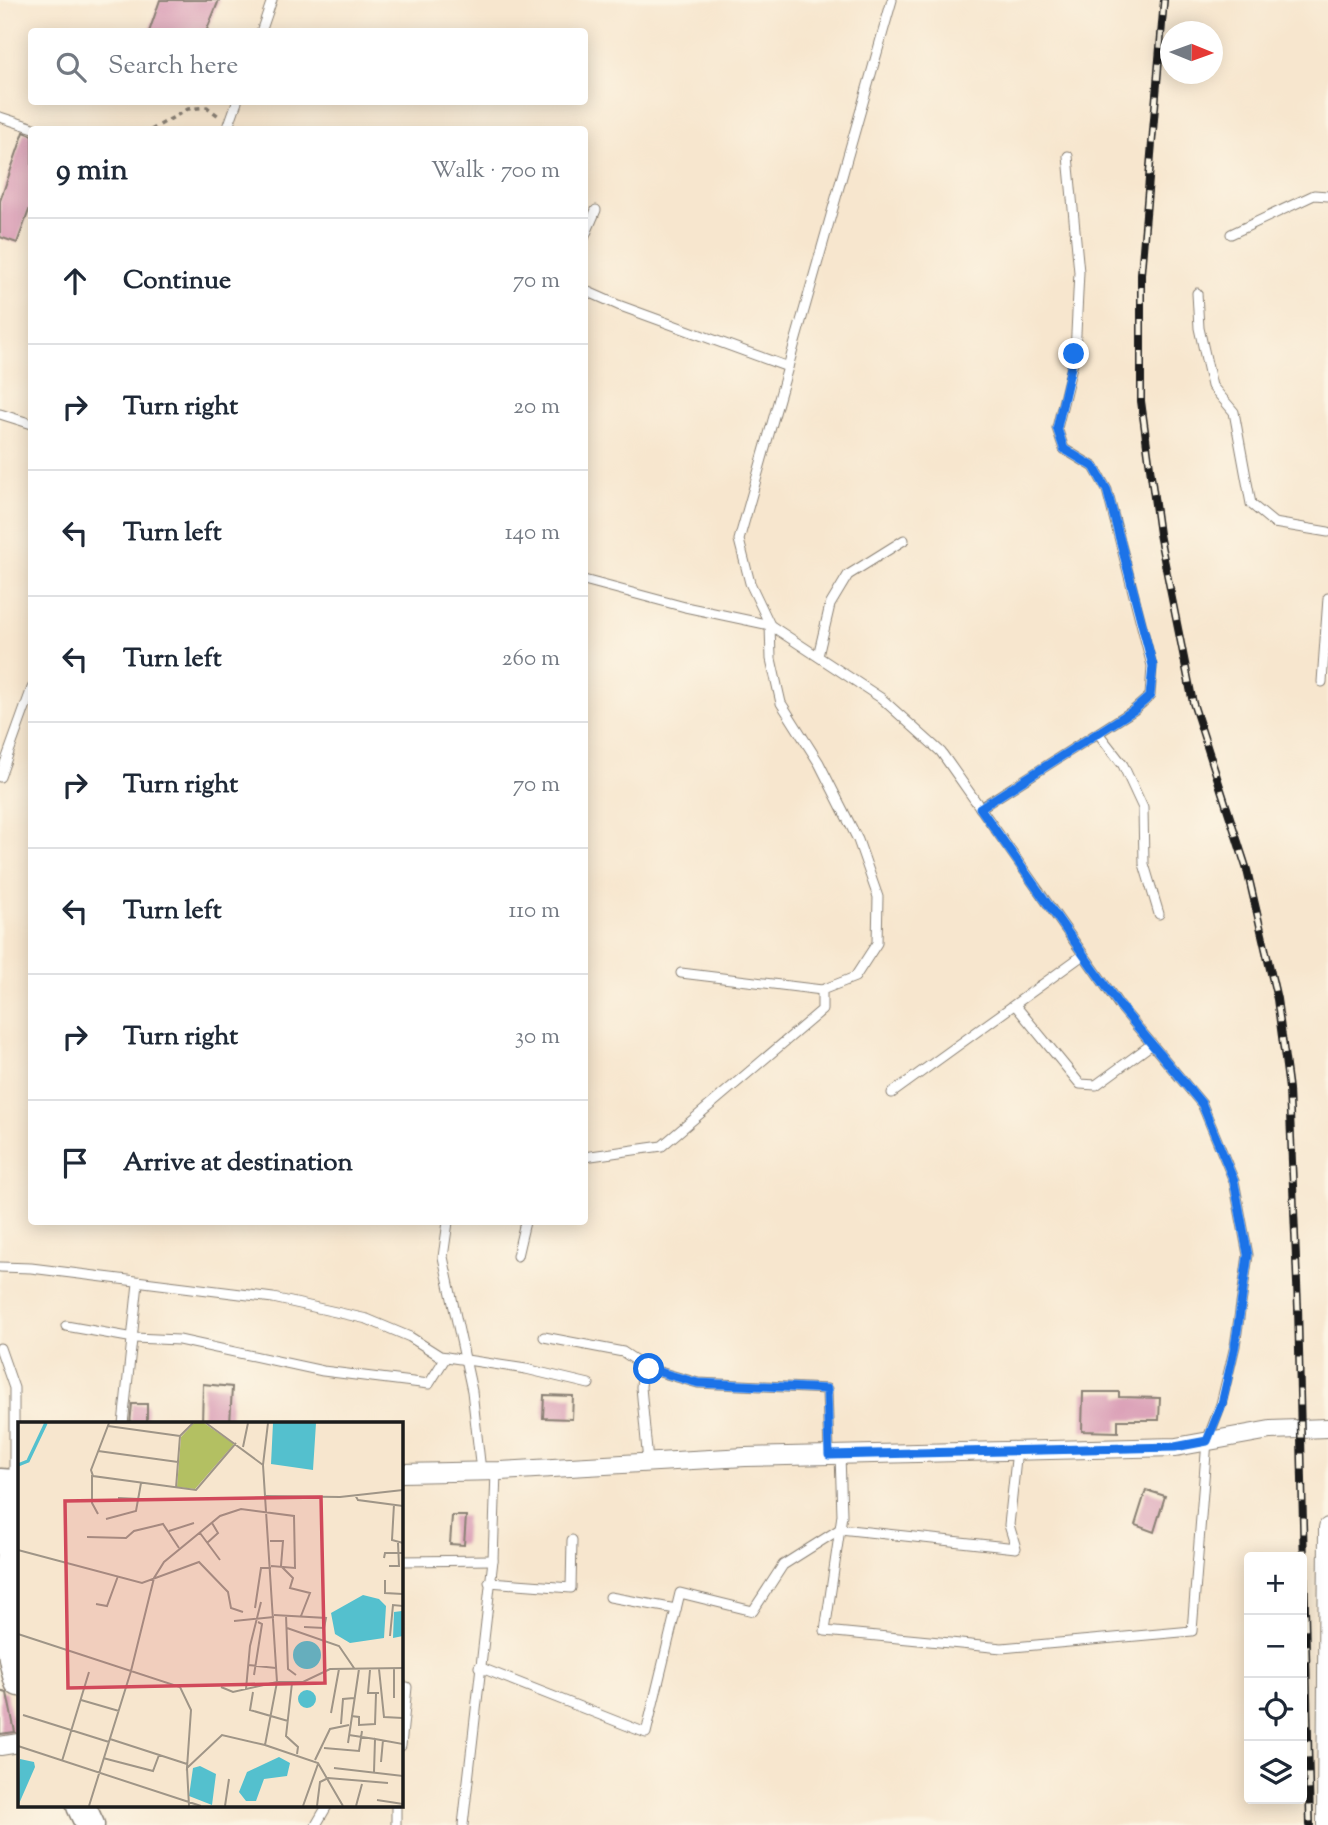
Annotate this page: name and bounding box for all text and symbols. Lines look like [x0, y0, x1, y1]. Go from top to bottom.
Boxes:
north arrow [1160, 21, 1223, 84]
search box [28, 28, 588, 105]
icon: search [52, 48, 90, 86]
text: Search here [108, 48, 238, 85]
text: 9 min [56, 150, 128, 193]
text: Walk · 700 m [431, 155, 560, 188]
icon: ahead [56, 262, 94, 300]
text: Continue [123, 263, 231, 300]
text: 70 m [513, 265, 560, 298]
route end [1058, 338, 1089, 369]
icon: right [56, 388, 94, 426]
text: Turn right [123, 389, 238, 426]
text: 20 m [513, 391, 560, 424]
icon: left [56, 514, 94, 552]
text: Turn left [123, 515, 222, 552]
text: 140 m [505, 517, 560, 550]
icon: left [56, 640, 94, 678]
text: Turn left [123, 641, 222, 678]
text: 260 m [502, 643, 560, 676]
icon: right [56, 766, 94, 804]
text: Turn right [123, 767, 238, 804]
text: 70 m [513, 769, 560, 802]
icon: left [56, 892, 94, 930]
text: Turn left [123, 893, 222, 930]
text: 110 m [509, 895, 560, 928]
icon: right [56, 1018, 94, 1056]
text: Turn right [123, 1019, 238, 1056]
text: 30 m [515, 1021, 560, 1054]
icon: arrive [56, 1144, 94, 1182]
text: Arrive at destination [123, 1145, 353, 1182]
route start [633, 1353, 664, 1384]
inset map [18, 1422, 402, 1808]
map controls [1244, 1552, 1307, 1804]
button: + [1244, 1552, 1307, 1615]
button: − [1244, 1615, 1307, 1678]
button: locate [1244, 1678, 1307, 1741]
button: layers [1244, 1741, 1307, 1804]

